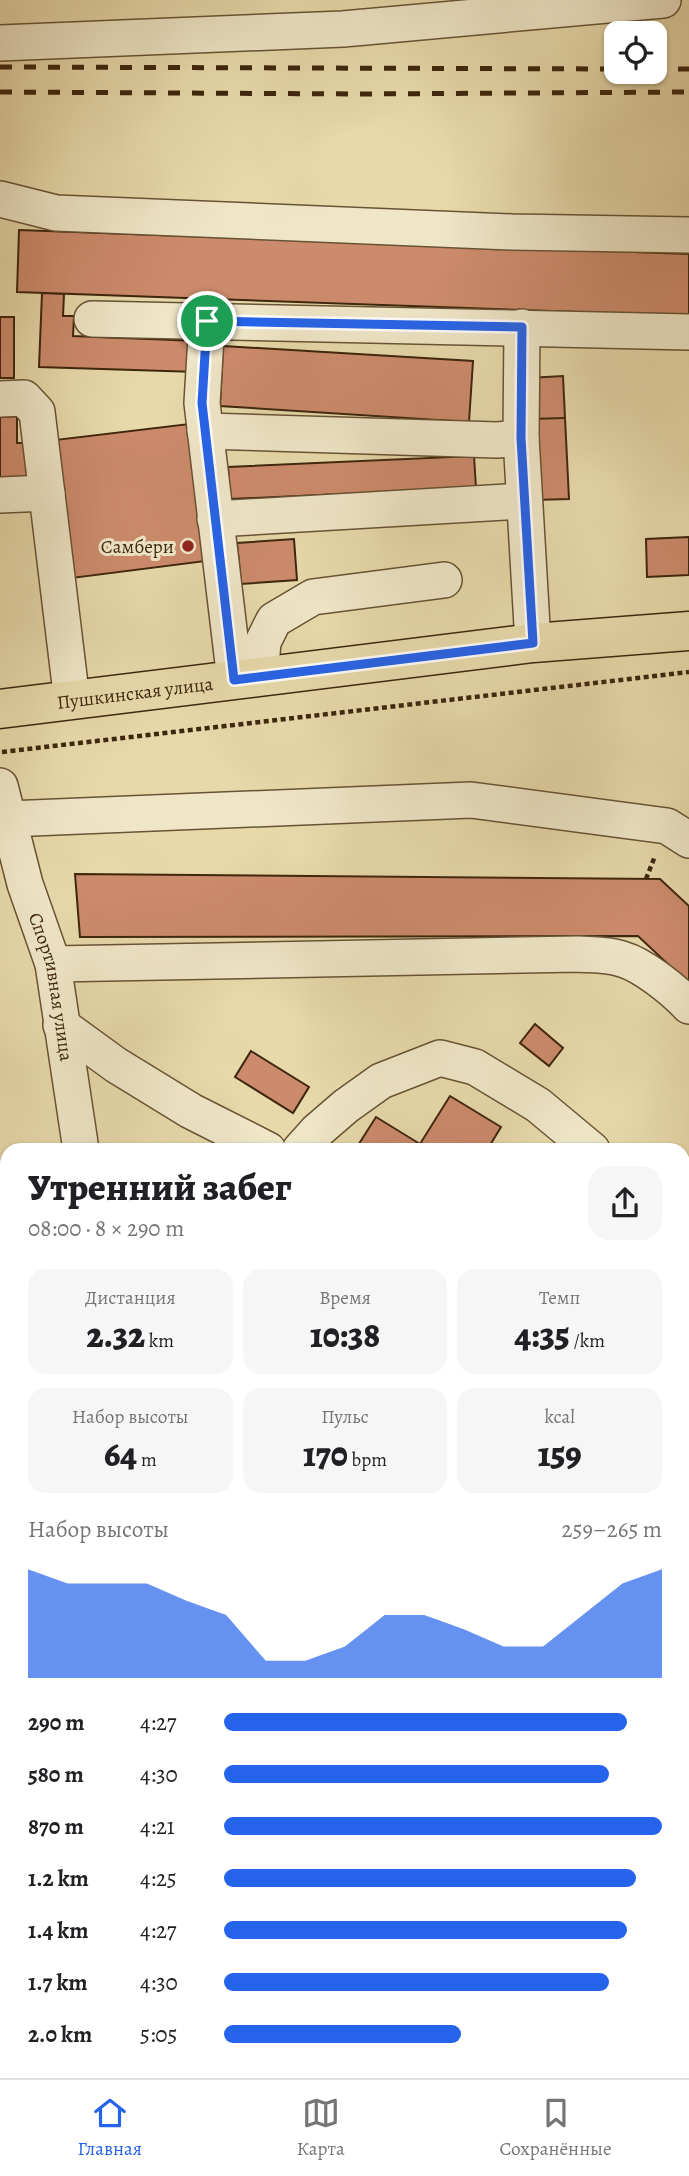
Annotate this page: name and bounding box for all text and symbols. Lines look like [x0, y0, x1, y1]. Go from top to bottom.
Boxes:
map controls [604, 21, 667, 84]
button: locate [604, 21, 667, 84]
pin [177, 291, 237, 351]
icon: arrive [188, 302, 226, 340]
place label: Самбери [101, 534, 174, 560]
marker: Самбери [180, 538, 196, 554]
street label: Пушкинская улица [56, 671, 215, 716]
street label: Спортивная улица [22, 909, 79, 1063]
text: Утренний забег [28, 1161, 292, 1213]
button: share [588, 1166, 662, 1240]
text: 08:00 · 8 × 290 m [28, 1213, 184, 1244]
text: Дистанция [85, 1285, 176, 1311]
text: Время [319, 1285, 371, 1311]
text: Темп [539, 1285, 580, 1311]
text: 2.32 [87, 1311, 145, 1359]
text: 10:38 [310, 1311, 380, 1359]
text: 4:35 [514, 1311, 570, 1359]
text: km [145, 1328, 174, 1354]
text: /km [570, 1328, 605, 1354]
text: Набор высоты [72, 1404, 189, 1430]
text: Пульс [321, 1404, 369, 1430]
text: kcal [544, 1404, 575, 1430]
text: 64 [104, 1430, 137, 1478]
text: 170 [303, 1430, 348, 1478]
text: 159 [538, 1430, 582, 1478]
text: m [137, 1447, 157, 1473]
text: bpm [348, 1447, 387, 1473]
text: Набор высоты [28, 1514, 169, 1545]
text: 259–265 m [562, 1514, 662, 1545]
text: 290 m [28, 1707, 85, 1738]
text: 4:27 [140, 1707, 176, 1738]
text: 580 m [28, 1759, 84, 1790]
text: 4:30 [140, 1759, 178, 1790]
text: 870 m [28, 1811, 84, 1842]
text: 4:21 [140, 1811, 175, 1842]
text: 1.2 km [28, 1863, 89, 1894]
text: 4:25 [140, 1863, 177, 1894]
text: 1.4 km [28, 1915, 89, 1946]
text: 4:27 [140, 1915, 176, 1946]
text: 1.7 km [28, 1967, 88, 1998]
text: 4:30 [140, 1967, 178, 1998]
text: 2.0 km [28, 2019, 92, 2050]
text: 5:05 [140, 2019, 178, 2050]
tab: Главная [77, 2094, 142, 2162]
tab: Карта [297, 2094, 345, 2162]
tab: Сохранённые [500, 2094, 612, 2162]

